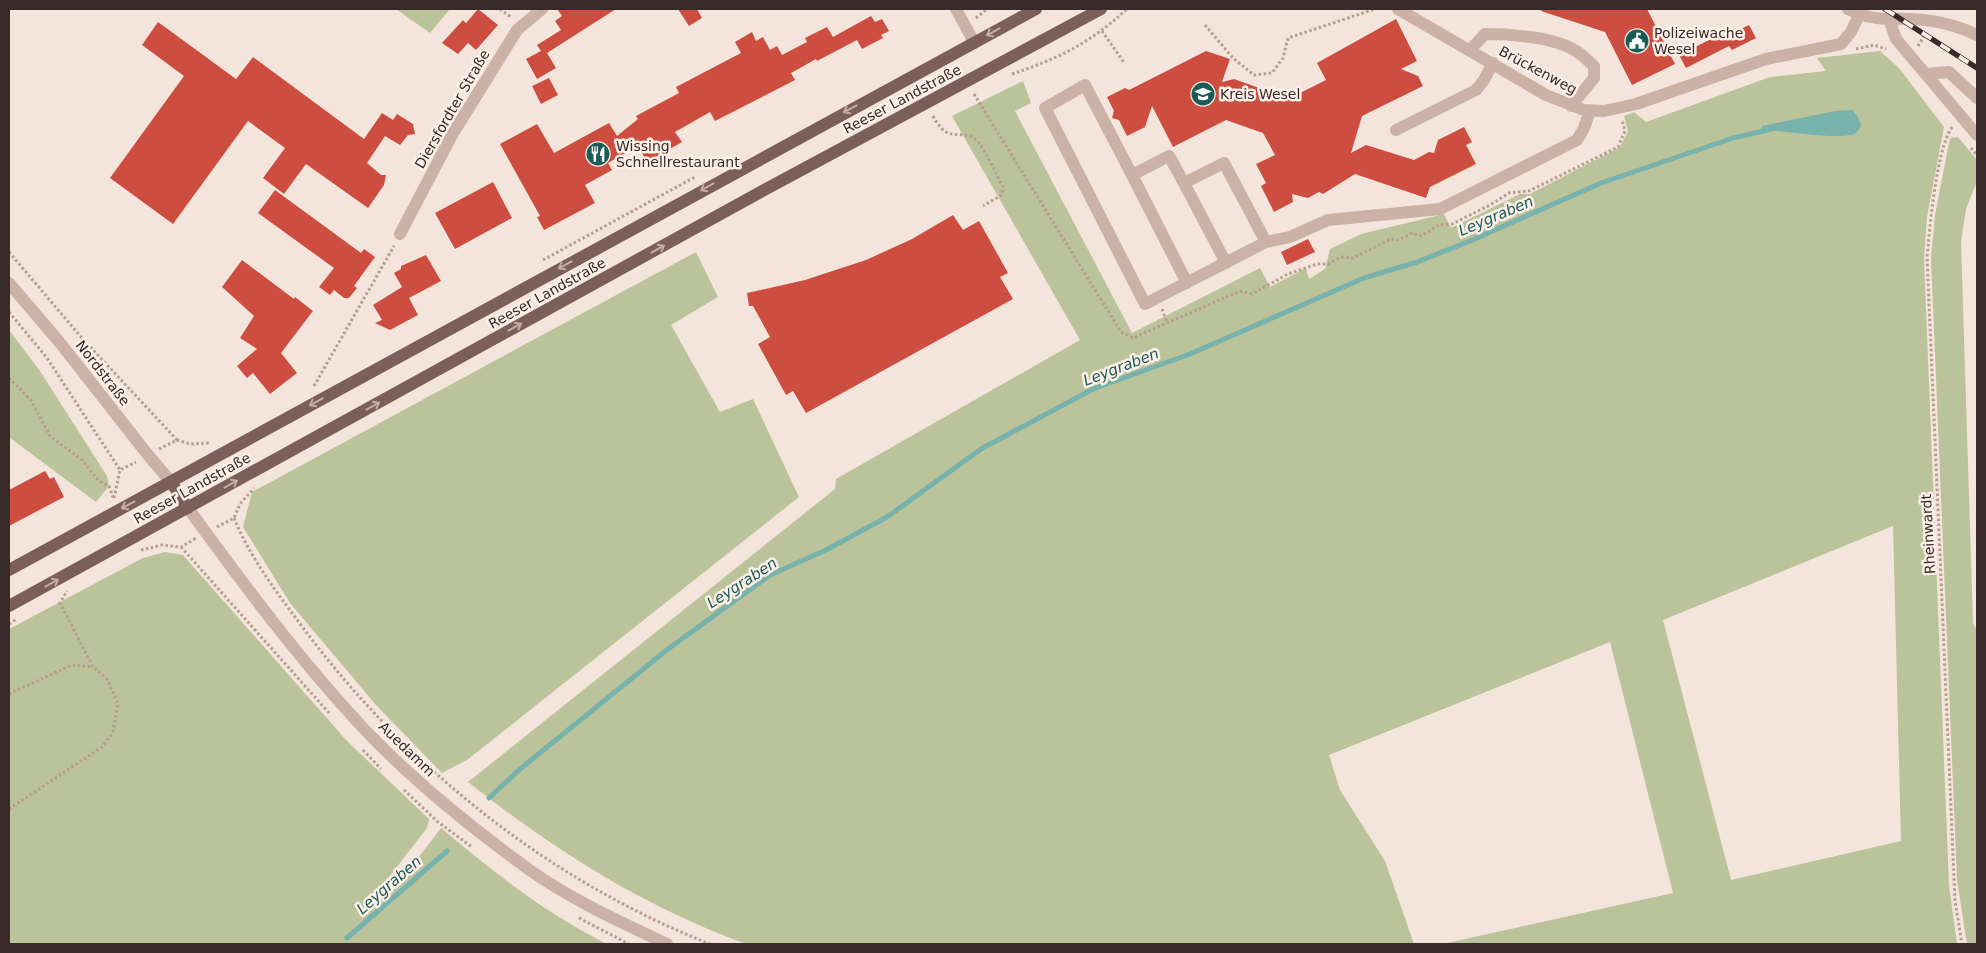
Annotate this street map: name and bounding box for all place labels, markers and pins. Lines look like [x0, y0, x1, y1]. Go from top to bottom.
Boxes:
place label: Polizeiwache Wesel [1654, 25, 1743, 57]
public building icon: Polizeiwache Wesel [1624, 28, 1650, 54]
school or university icon: Kreis Wesel [1190, 81, 1216, 107]
place label: Kreis Wesel [1220, 86, 1300, 102]
place label: Wissing Schnellrestaurant [616, 138, 740, 170]
restaurant icon: Wissing Schnellrestaurant [585, 141, 611, 167]

